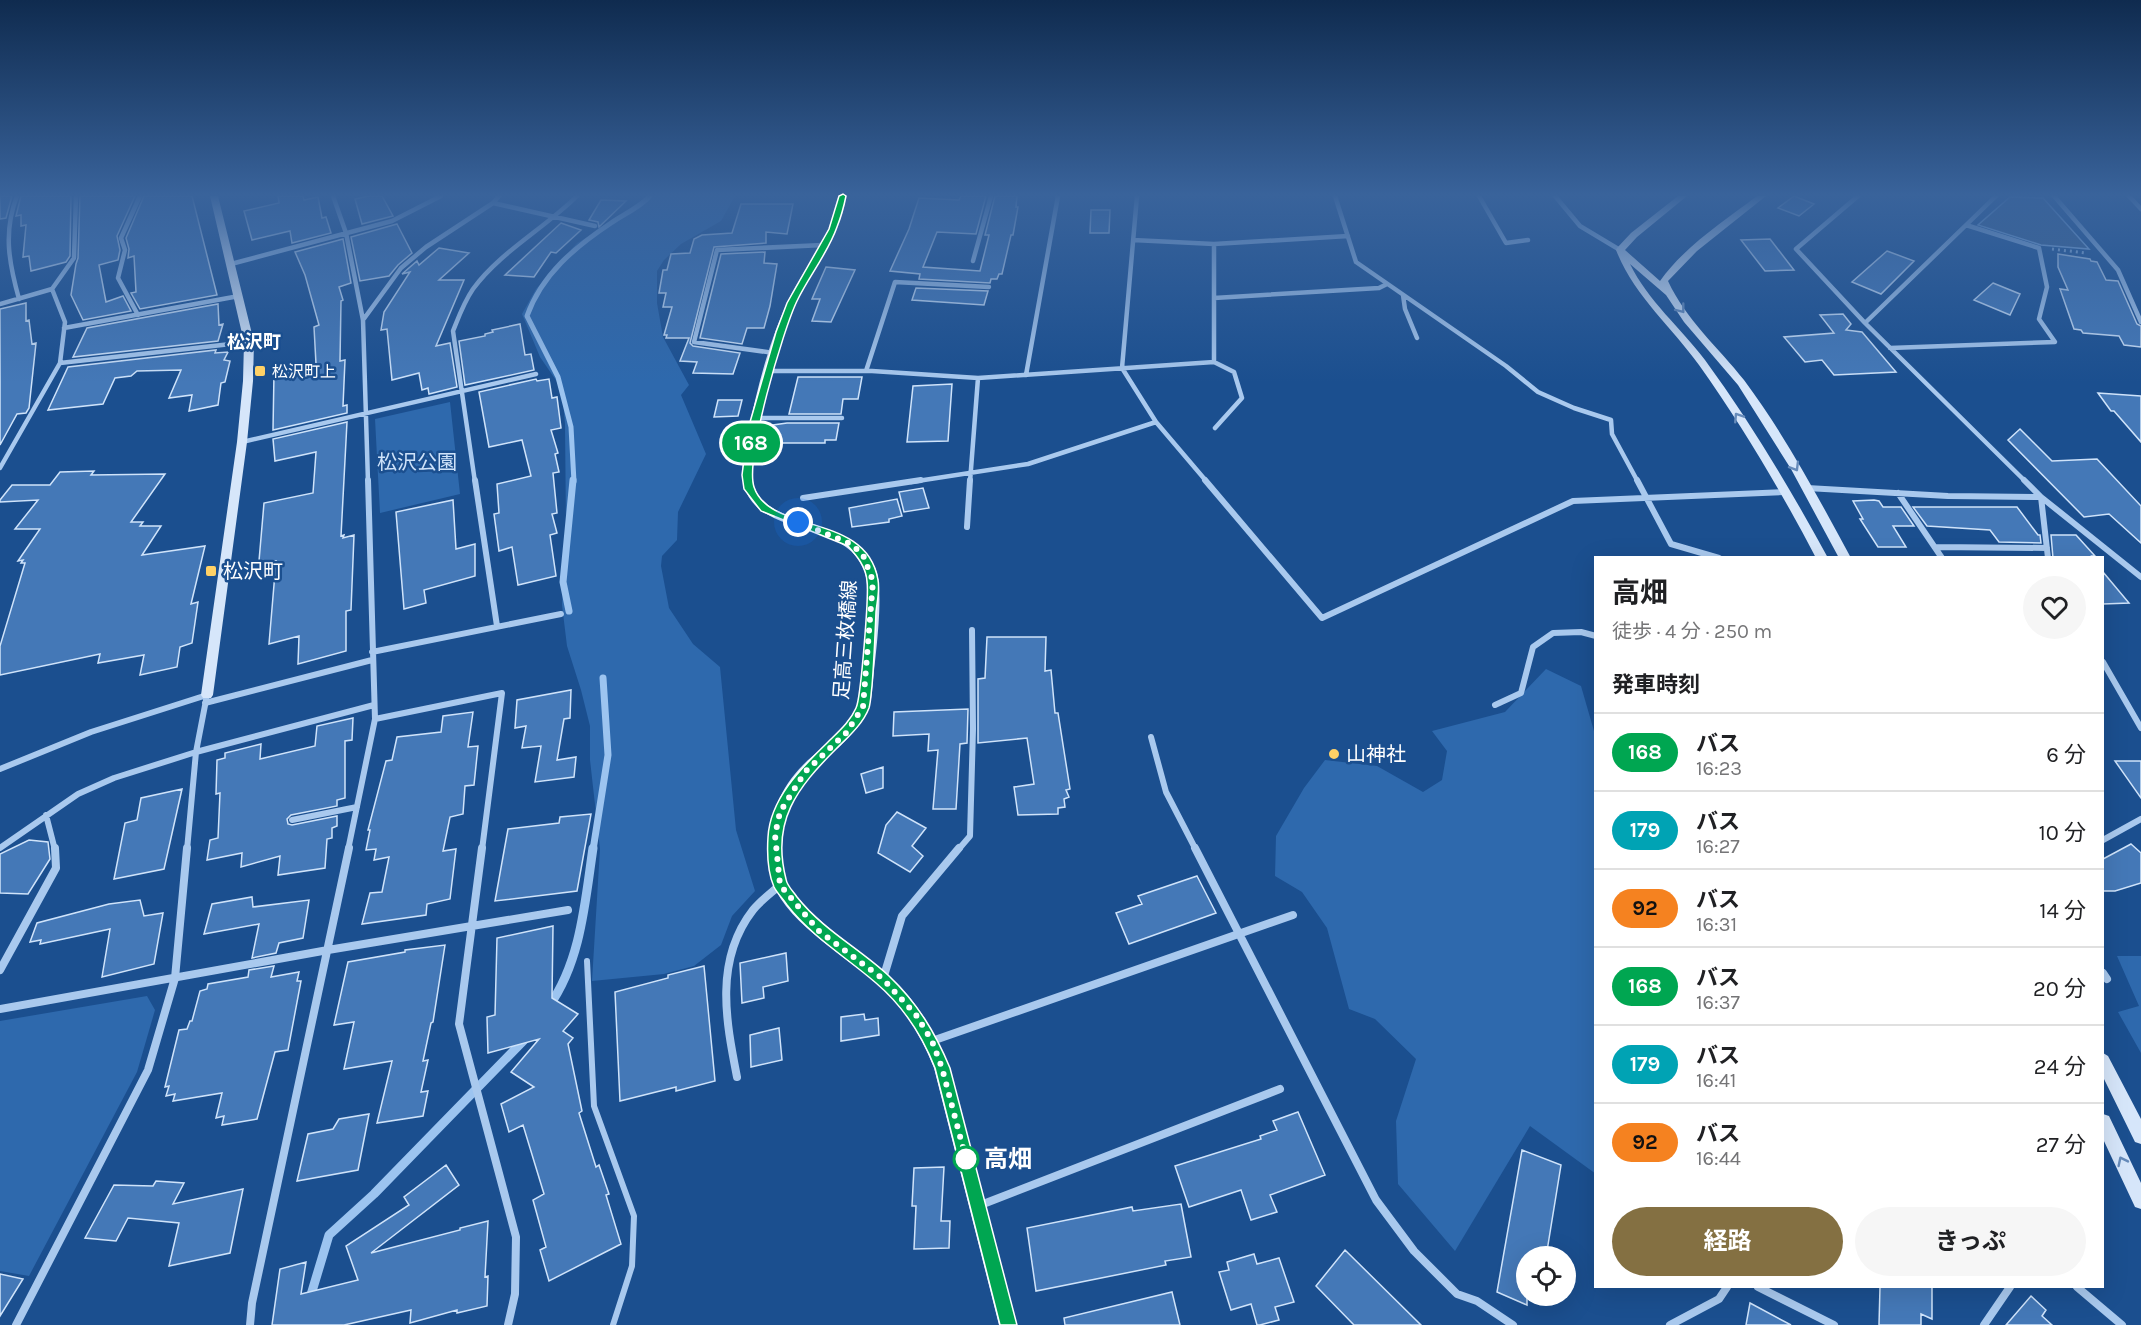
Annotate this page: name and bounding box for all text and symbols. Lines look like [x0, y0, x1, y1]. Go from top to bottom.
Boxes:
one-way arrow [1673, 303, 1684, 314]
district label: 松沢町 [227, 331, 281, 353]
place label: 松沢町上 [272, 362, 336, 381]
marker: 松沢町上 [253, 364, 267, 378]
one-way arrow [1735, 413, 1746, 424]
line badge: 168 [716, 424, 786, 462]
text: 168 [734, 431, 768, 455]
park label: 松沢公園 [377, 451, 457, 474]
one-way arrow [1787, 461, 1799, 471]
your location [783, 507, 813, 537]
place label: 松沢町 [223, 560, 283, 583]
marker: 松沢町 [204, 564, 218, 578]
text: 高畑 [1612, 576, 1668, 609]
button: heart [2023, 576, 2086, 639]
street label: 足高三枚橋線 [830, 579, 861, 701]
text: 徒歩 · 4 分 · 250 m [1612, 620, 1772, 643]
text: 発車時刻 [1612, 672, 1700, 698]
text: バス [1696, 731, 1740, 757]
text: 168 [1628, 740, 1662, 764]
text: 6 分 [2046, 742, 2086, 768]
place label: 山神社 [1346, 743, 1406, 766]
marker: 山神社 [1327, 747, 1341, 761]
text: 16:23 [1696, 757, 1742, 780]
text: バス [1696, 809, 1740, 835]
text: 179 [1630, 818, 1660, 842]
text: 10 分 [2038, 820, 2086, 846]
text: 16:27 [1696, 835, 1740, 858]
text: バス [1696, 887, 1740, 913]
text: 92 [1632, 896, 1658, 920]
text: 14 分 [2039, 898, 2086, 924]
text: 16:31 [1696, 913, 1737, 936]
text: バス [1696, 965, 1740, 991]
text: 168 [1628, 974, 1662, 998]
text: 20 分 [2033, 976, 2086, 1002]
text: 16:37 [1696, 991, 1740, 1014]
text: バス [1696, 1043, 1740, 1069]
text: 179 [1630, 1052, 1660, 1076]
text: 24 分 [2034, 1054, 2086, 1080]
text: 16:41 [1696, 1069, 1736, 1092]
text: バス [1696, 1121, 1740, 1147]
text: 92 [1632, 1130, 1658, 1154]
text: 27 分 [2036, 1132, 2086, 1158]
place label: 高畑 [984, 1145, 1032, 1173]
marker: 高畑 [953, 1146, 979, 1172]
text: 16:44 [1696, 1147, 1741, 1170]
one-way arrow [2118, 1157, 2129, 1168]
button: 経路 [1612, 1207, 1843, 1276]
button: きっぷ [1855, 1207, 2086, 1276]
map controls [1516, 1246, 1576, 1306]
button: locate [1516, 1246, 1576, 1306]

